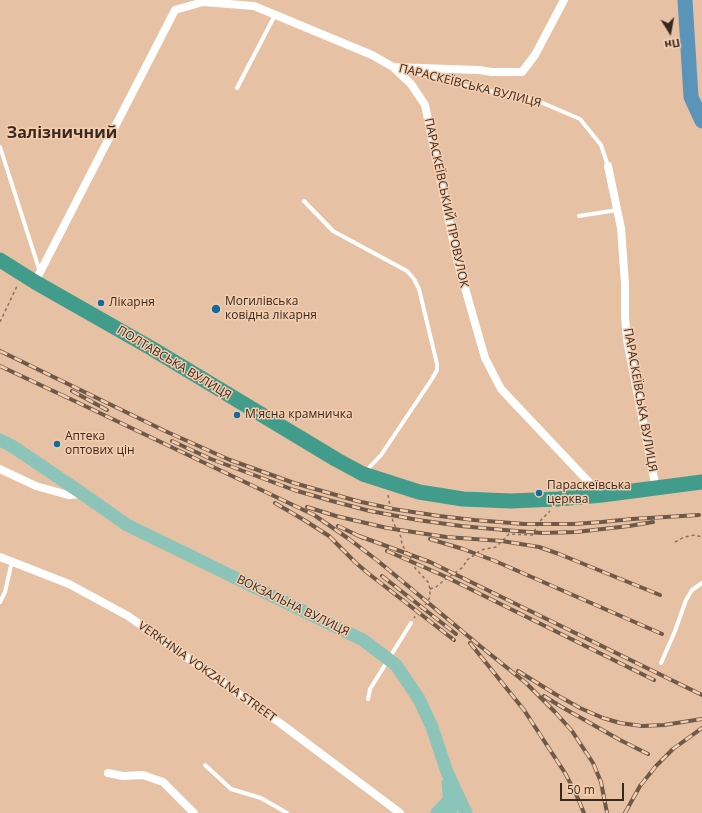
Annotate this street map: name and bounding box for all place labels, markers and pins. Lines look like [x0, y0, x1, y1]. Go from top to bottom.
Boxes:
place label: Могилівська ковідна лікарня [225, 295, 317, 323]
place label: Лікарня [109, 296, 155, 310]
marker: Лікарня [96, 298, 106, 308]
marker: Могилівська ковідна лікарня [210, 303, 222, 315]
place label: М'ясна крамничка [245, 408, 353, 422]
marker: М'ясна крамничка [232, 410, 242, 420]
place label: Аптека оптових цін [65, 430, 135, 458]
marker: Аптека оптових цін [52, 439, 62, 449]
place label: Параскеївська церква [547, 479, 631, 507]
marker: Параскеївська церква [534, 488, 544, 498]

